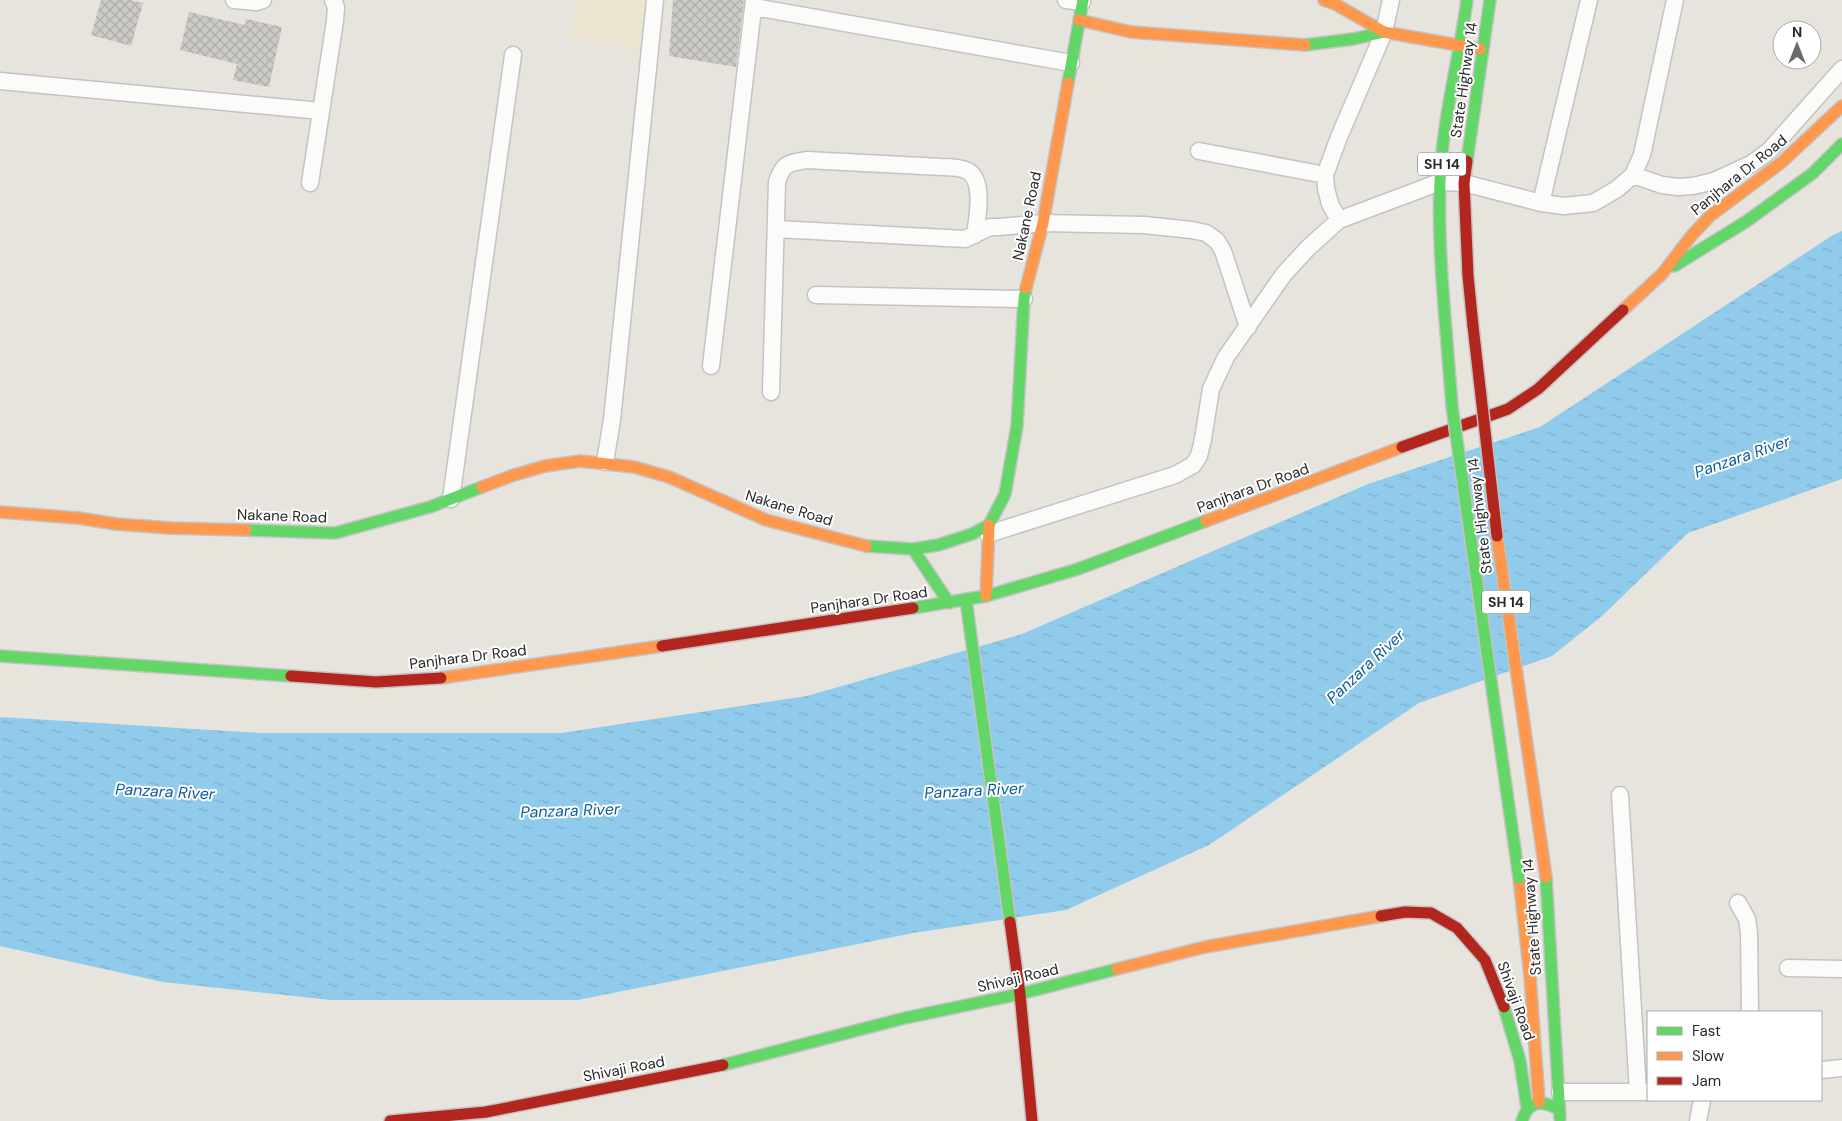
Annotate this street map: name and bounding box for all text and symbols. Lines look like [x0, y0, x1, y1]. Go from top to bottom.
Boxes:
north arrow [1772, 20, 1822, 70]
street label: State Highway 14 [1446, 21, 1482, 139]
text: N [1792, 23, 1802, 41]
street label: Panjhara Dr Road [1687, 130, 1791, 220]
road number: SH 14 [1418, 152, 1466, 175]
street label: Nakane Road [1008, 170, 1046, 262]
water label: Panzara River [1692, 430, 1794, 483]
street label: State Highway 14 [1463, 457, 1497, 575]
street label: Panjhara Dr Road [1194, 458, 1312, 518]
street label: Nakane Road [743, 485, 835, 531]
street label: Nakane Road [237, 504, 327, 528]
street label: Panjhara Dr Road [809, 582, 929, 618]
road number: SH 14 [1482, 590, 1530, 614]
water label: Panzara River [1322, 624, 1410, 708]
street label: Panjhara Dr Road [408, 640, 528, 674]
water label: Panzara River [924, 777, 1025, 804]
water label: Panzara River [115, 778, 216, 805]
water label: Panzara River [520, 798, 621, 823]
street label: State Highway 14 [1518, 858, 1546, 976]
street label: Shivaji Road [975, 959, 1061, 997]
street label: Shivaji Road [1492, 959, 1540, 1043]
legend [1647, 1011, 1822, 1101]
text: Fast [1692, 1021, 1721, 1041]
text: Slow [1692, 1046, 1725, 1066]
street label: Shivaji Road [581, 1051, 667, 1087]
text: Jam [1692, 1071, 1721, 1091]

